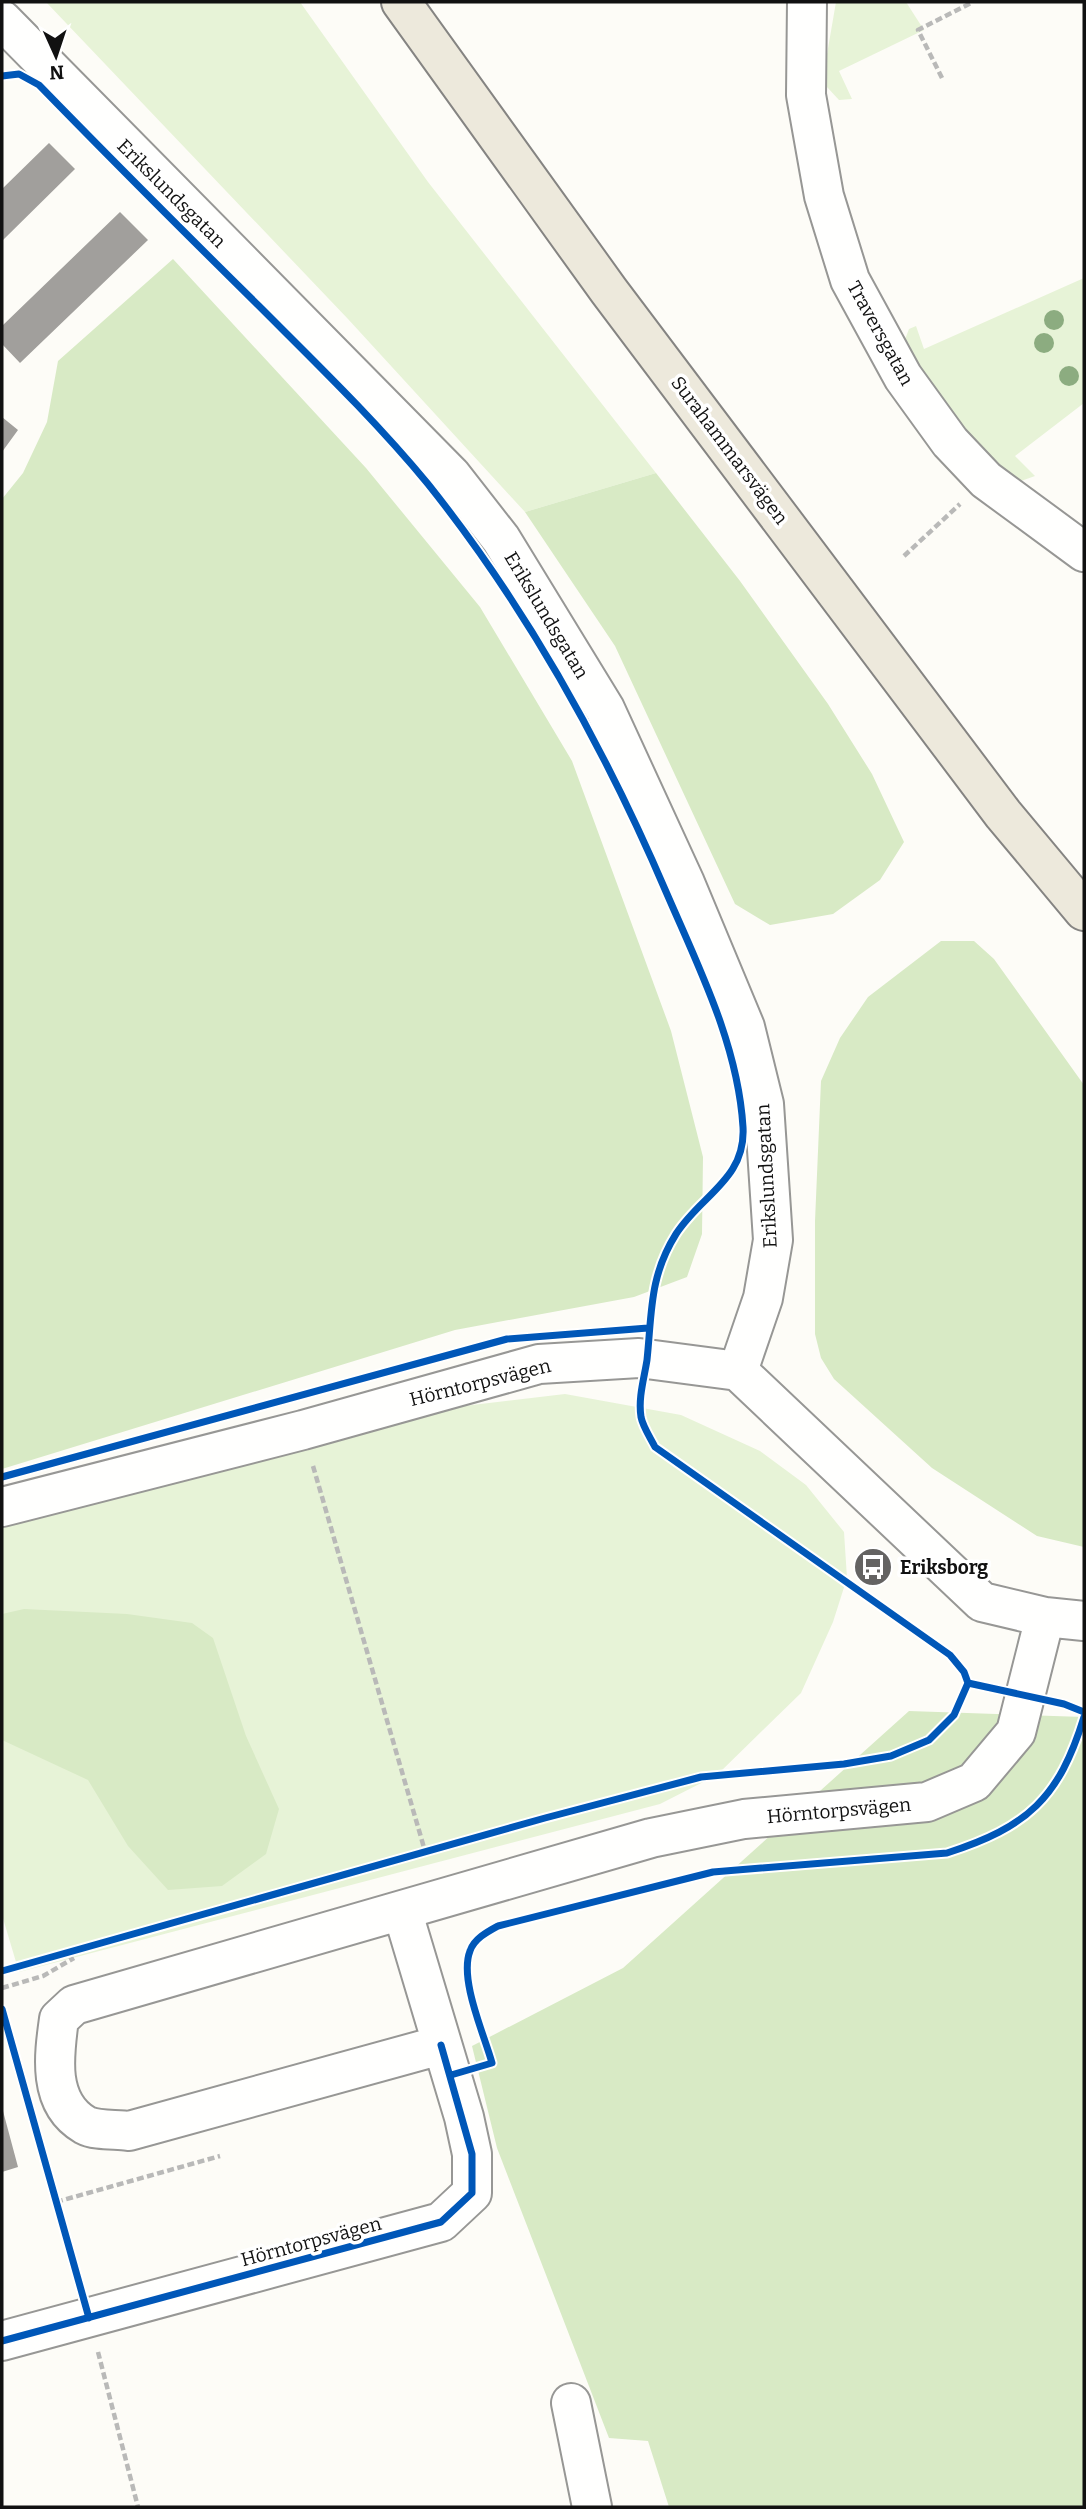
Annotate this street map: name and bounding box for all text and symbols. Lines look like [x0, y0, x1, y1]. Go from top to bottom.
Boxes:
north arrow [21, 21, 91, 91]
text: N [49, 61, 65, 84]
street label: Erikslundsgatan [113, 134, 231, 252]
street label: Traversgatan [842, 277, 919, 389]
street label: Surahammarsvägen [666, 372, 793, 529]
street label: Erikslundsgatan [500, 548, 594, 683]
street label: Erikslundsgatan [751, 1103, 782, 1249]
street label: Hörntorpsvägen [407, 1354, 553, 1411]
bus stop icon: Eriksborg [852, 1546, 894, 1588]
place label: Eriksborg [900, 1556, 988, 1579]
street label: Hörntorpsvägen [766, 1793, 912, 1828]
street label: Hörntorpsvägen [238, 2212, 384, 2271]

